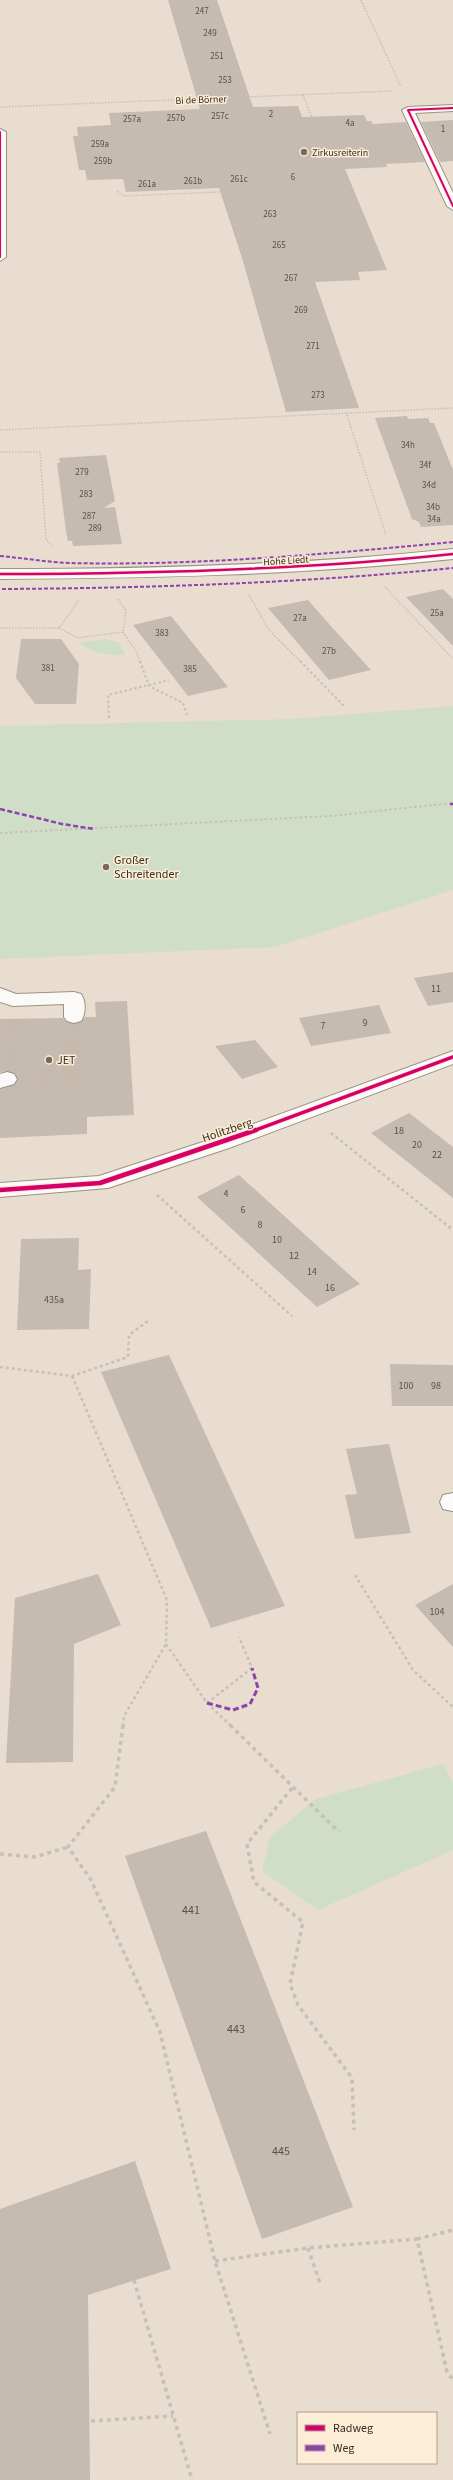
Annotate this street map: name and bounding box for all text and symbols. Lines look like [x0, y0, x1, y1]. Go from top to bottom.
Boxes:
house number: 247 [195, 5, 209, 18]
house number: 249 [203, 27, 217, 40]
house number: 251 [210, 50, 224, 63]
house number: 253 [218, 74, 232, 87]
street label: Bi de Börner [175, 92, 228, 108]
house number: 2 [269, 108, 274, 121]
house number: 257c [211, 110, 229, 123]
house number: 257b [167, 112, 185, 125]
house number: 257a [123, 113, 141, 126]
house number: 4a [345, 117, 355, 130]
house number: 1 [441, 123, 445, 136]
house number: 259a [91, 138, 109, 151]
place label: Zirkusreiterin [312, 146, 368, 160]
marker: Zirkusreiterin [299, 147, 309, 157]
house number: 259b [94, 155, 112, 168]
house number: 6 [291, 171, 296, 184]
house number: 261c [230, 173, 248, 186]
house number: 261b [184, 175, 202, 188]
house number: 261a [138, 178, 156, 191]
house number: 263 [263, 208, 277, 221]
house number: 265 [272, 239, 286, 252]
house number: 267 [284, 272, 298, 285]
house number: 269 [294, 304, 308, 317]
house number: 271 [306, 340, 320, 353]
house number: 273 [311, 389, 325, 402]
house number: 34h [401, 439, 415, 452]
house number: 34f [419, 459, 431, 472]
house number: 279 [75, 466, 89, 479]
house number: 34d [422, 479, 436, 492]
house number: 283 [79, 488, 93, 501]
house number: 34b [426, 501, 440, 514]
house number: 287 [82, 510, 96, 523]
house number: 34a [427, 513, 441, 526]
house number: 289 [88, 522, 102, 535]
street label: Hohe Liedt [263, 552, 310, 570]
house number: 25a [430, 607, 444, 620]
house number: 27a [293, 612, 307, 625]
house number: 383 [155, 627, 169, 640]
house number: 27b [322, 645, 336, 658]
house number: 381 [41, 662, 55, 675]
house number: 385 [183, 663, 197, 676]
place label: Großer Schreitender [114, 852, 179, 883]
marker: Großer Schreitender [101, 862, 111, 872]
house number: 11 [431, 982, 441, 996]
house number: 9 [363, 1016, 368, 1030]
house number: 7 [321, 1019, 326, 1033]
place label: JET [57, 1052, 76, 1069]
marker: JET [44, 1055, 54, 1065]
street label: Holitzberg [200, 1114, 255, 1147]
house number: 18 [394, 1124, 404, 1138]
house number: 20 [412, 1138, 422, 1152]
house number: 22 [432, 1148, 442, 1162]
house number: 4 [224, 1187, 229, 1201]
house number: 6 [241, 1203, 246, 1217]
house number: 8 [258, 1218, 263, 1232]
house number: 10 [272, 1233, 282, 1247]
house number: 12 [289, 1249, 299, 1263]
house number: 14 [307, 1265, 317, 1279]
house number: 16 [325, 1281, 335, 1295]
house number: 435a [44, 1293, 64, 1307]
house number: 100 [399, 1379, 413, 1393]
house number: 98 [431, 1379, 441, 1393]
house number: 104 [430, 1605, 444, 1619]
house number: 441 [182, 1902, 200, 1919]
house number: 443 [227, 2021, 245, 2038]
house number: 445 [272, 2143, 290, 2160]
legend [297, 2412, 437, 2464]
text: Radweg [333, 2420, 373, 2437]
text: Weg [333, 2440, 354, 2457]

